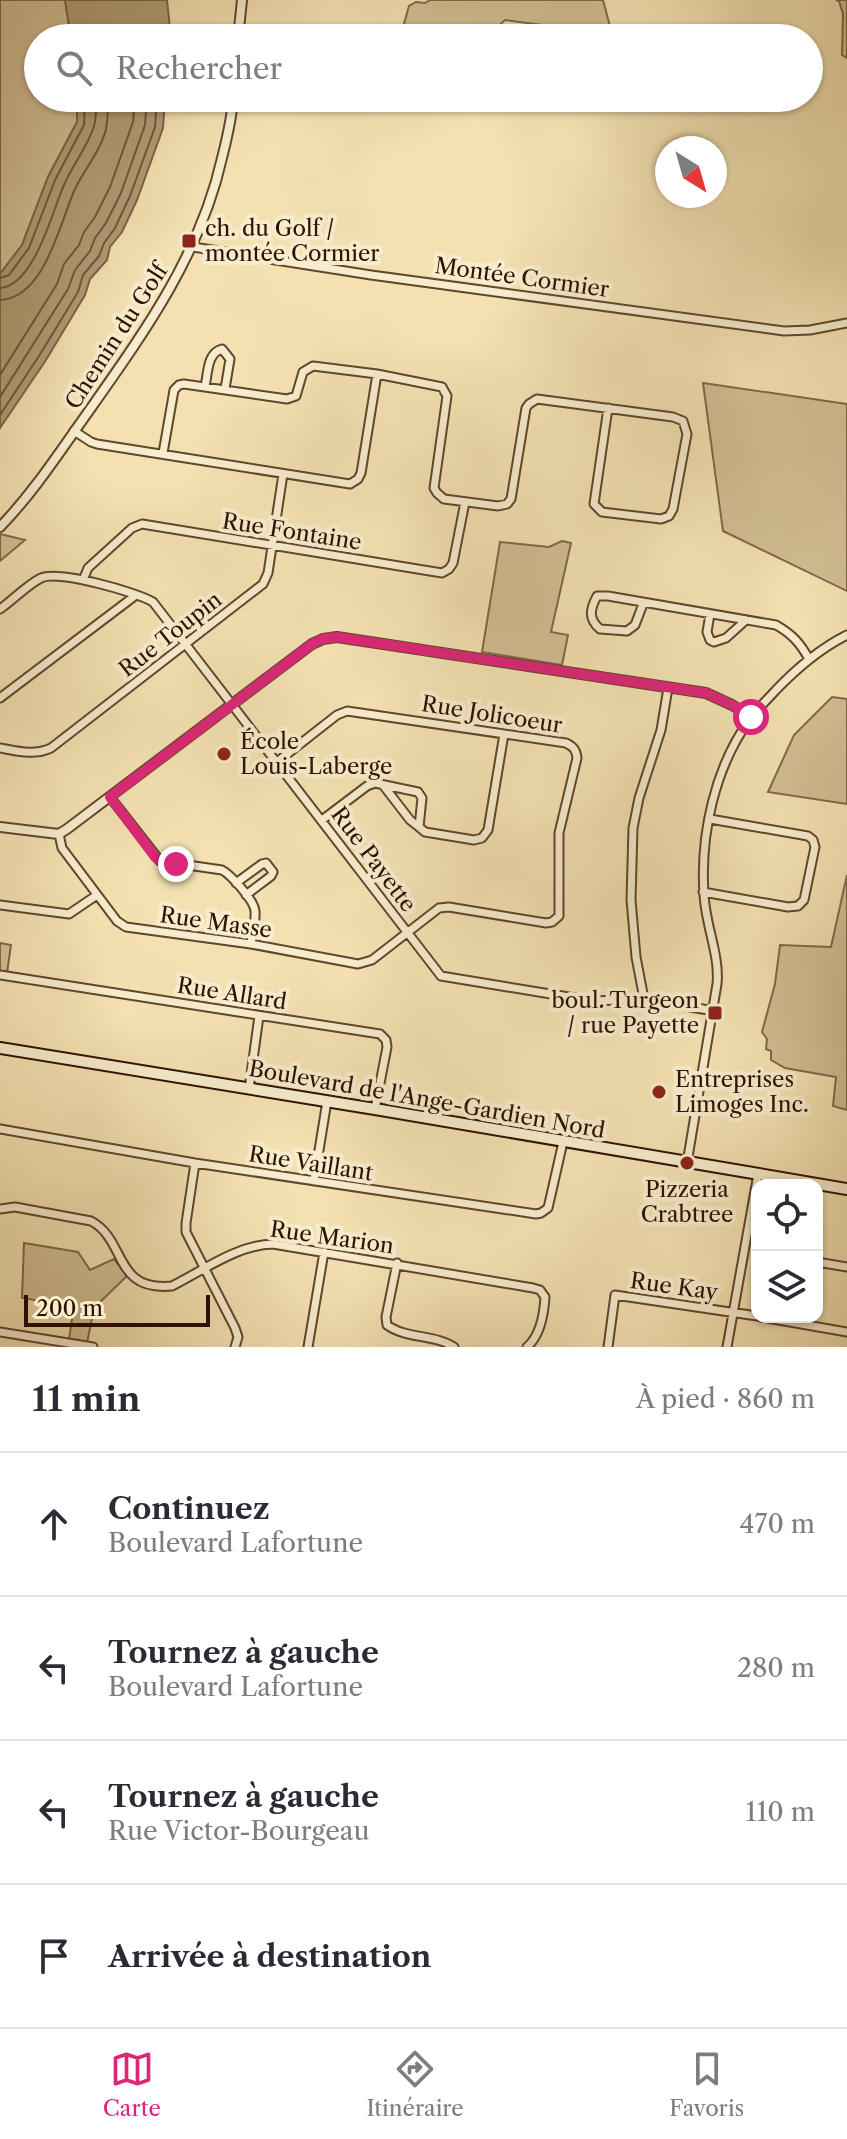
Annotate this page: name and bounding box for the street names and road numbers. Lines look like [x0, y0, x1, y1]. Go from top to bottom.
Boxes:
street label: Montée Cormier [433, 252, 611, 303]
street label: Chemin du Golf [59, 256, 175, 414]
street label: Rue Fontaine [220, 507, 363, 556]
street label: Rue Toupin [114, 586, 227, 683]
street label: Rue Jolicoeur [420, 690, 564, 739]
street label: Rue Payette [325, 801, 422, 917]
street label: Rue Masse [158, 901, 274, 944]
street label: Rue Allard [175, 972, 288, 1015]
street label: Boulevard de l'Ange-Gardien Nord [247, 1055, 607, 1144]
street label: Rue Vaillant [247, 1140, 375, 1187]
street label: Rue Marion [268, 1215, 396, 1260]
street label: Rue Kay [628, 1267, 720, 1306]

